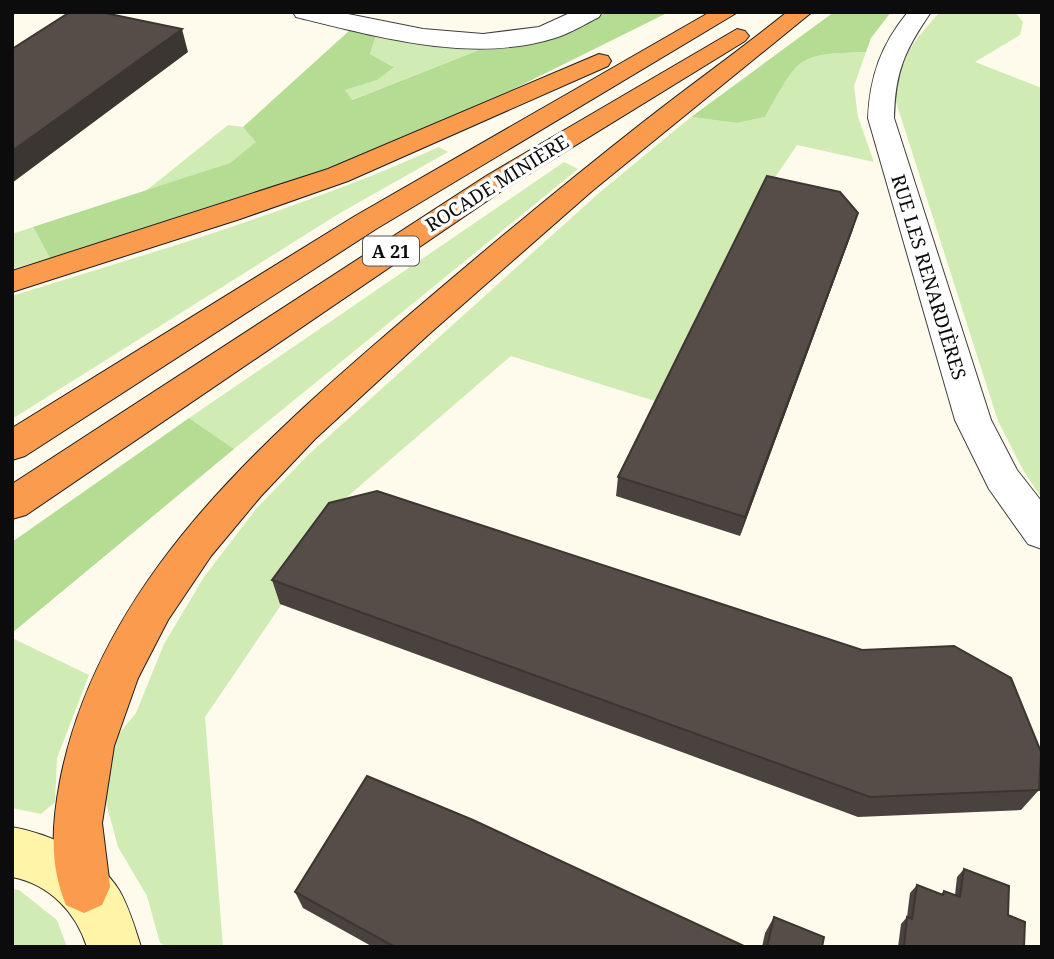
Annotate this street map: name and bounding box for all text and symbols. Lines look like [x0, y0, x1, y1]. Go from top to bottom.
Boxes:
street label: ROCADE MINIÈRE [420, 128, 574, 238]
street label: RUE LES RENARDIÈRES [885, 171, 973, 383]
road number: A 21 [363, 236, 419, 265]

